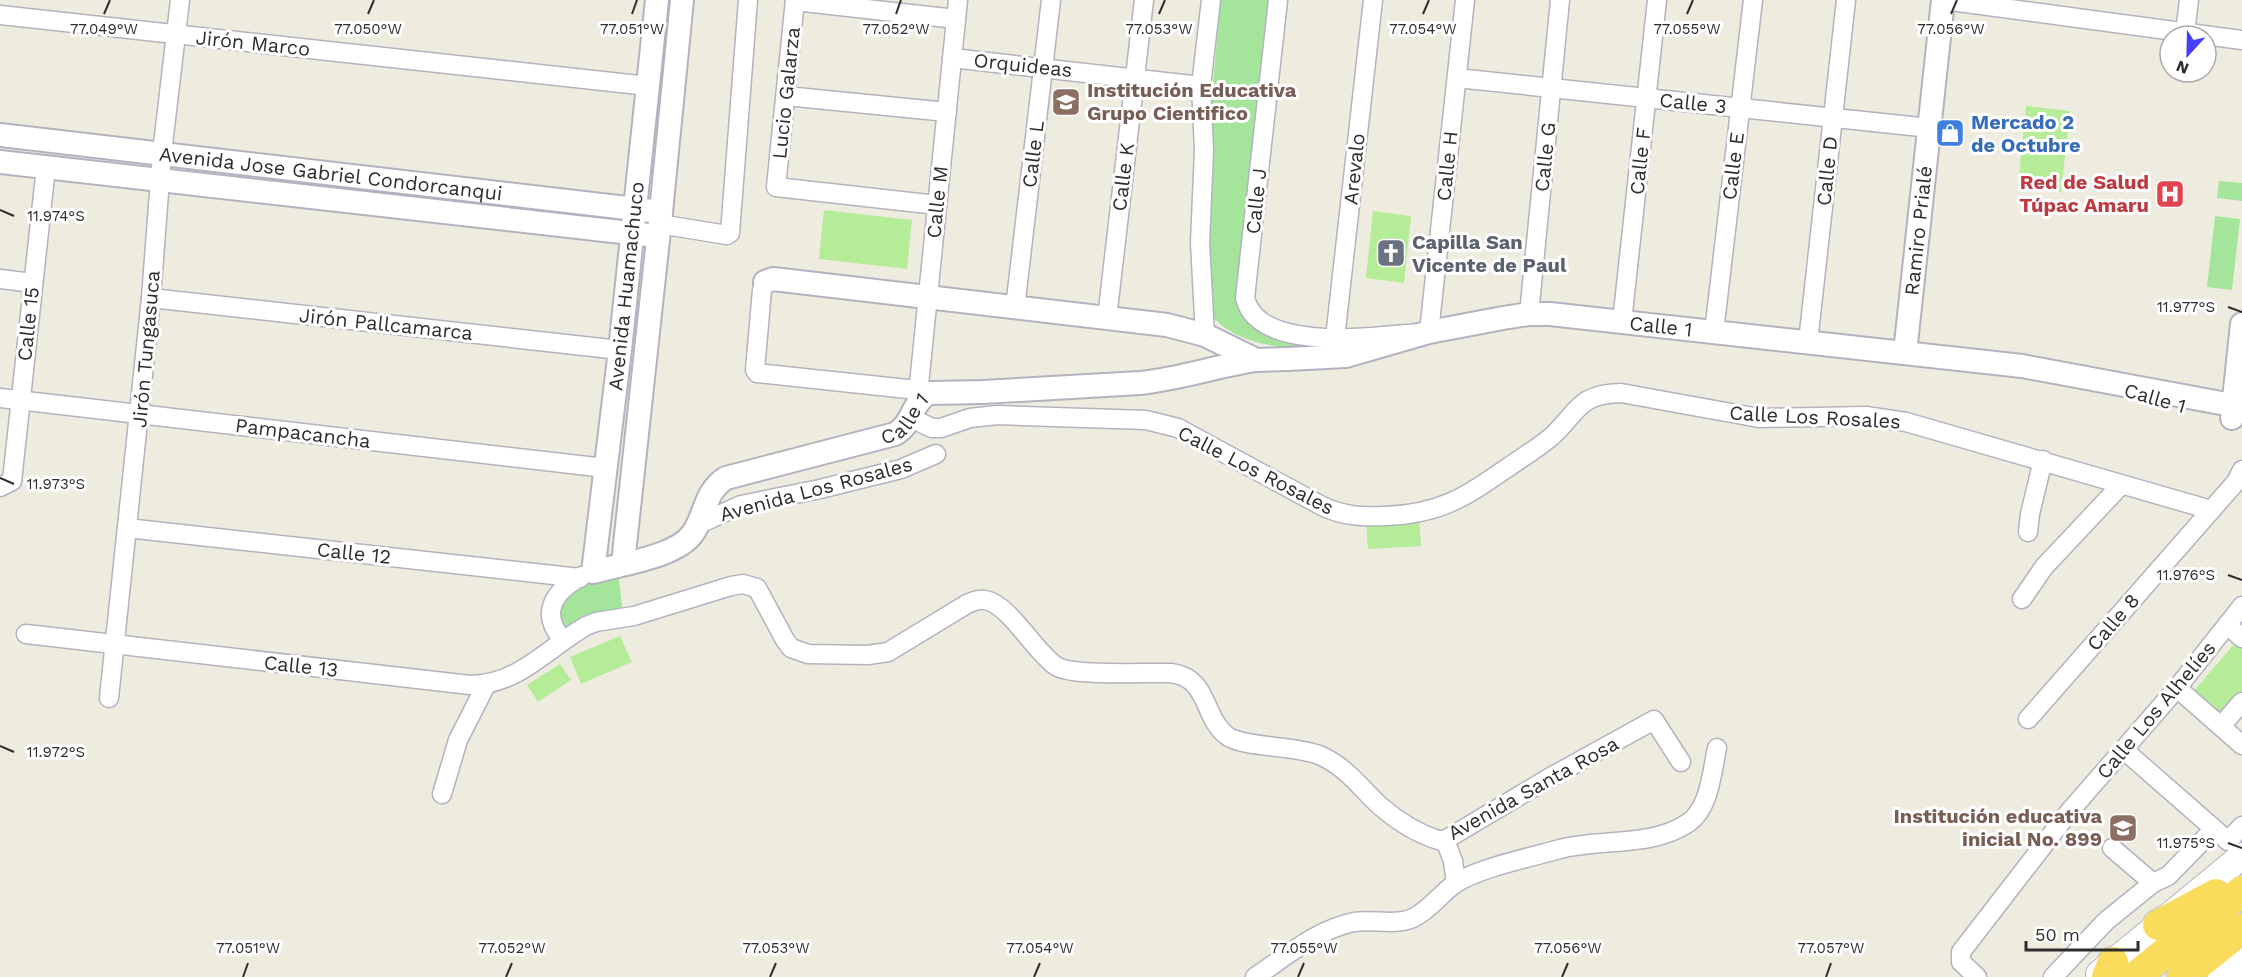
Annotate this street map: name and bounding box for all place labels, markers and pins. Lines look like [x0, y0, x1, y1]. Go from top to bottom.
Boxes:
place label: Institución Educativa Grupo Cientifico [1087, 78, 1297, 125]
school or university icon: Institución Educativa Grupo Cientifico [1050, 86, 1082, 118]
place label: Mercado 2 de Octubre [1971, 110, 2081, 157]
shop icon: Mercado 2 de Octubre [1934, 117, 1966, 149]
place label: Red de Salud Túpac Amaru [2019, 170, 2149, 217]
hospital icon: Red de Salud Túpac Amaru [2154, 178, 2186, 210]
place label: Capilla San Vicente de Paul [1412, 230, 1567, 277]
church icon: Capilla San Vicente de Paul [1375, 237, 1407, 269]
place label: Institución educativa inicial No. 899 [1894, 804, 2102, 851]
school or university icon: Institución educativa inicial No. 899 [2107, 812, 2139, 844]

